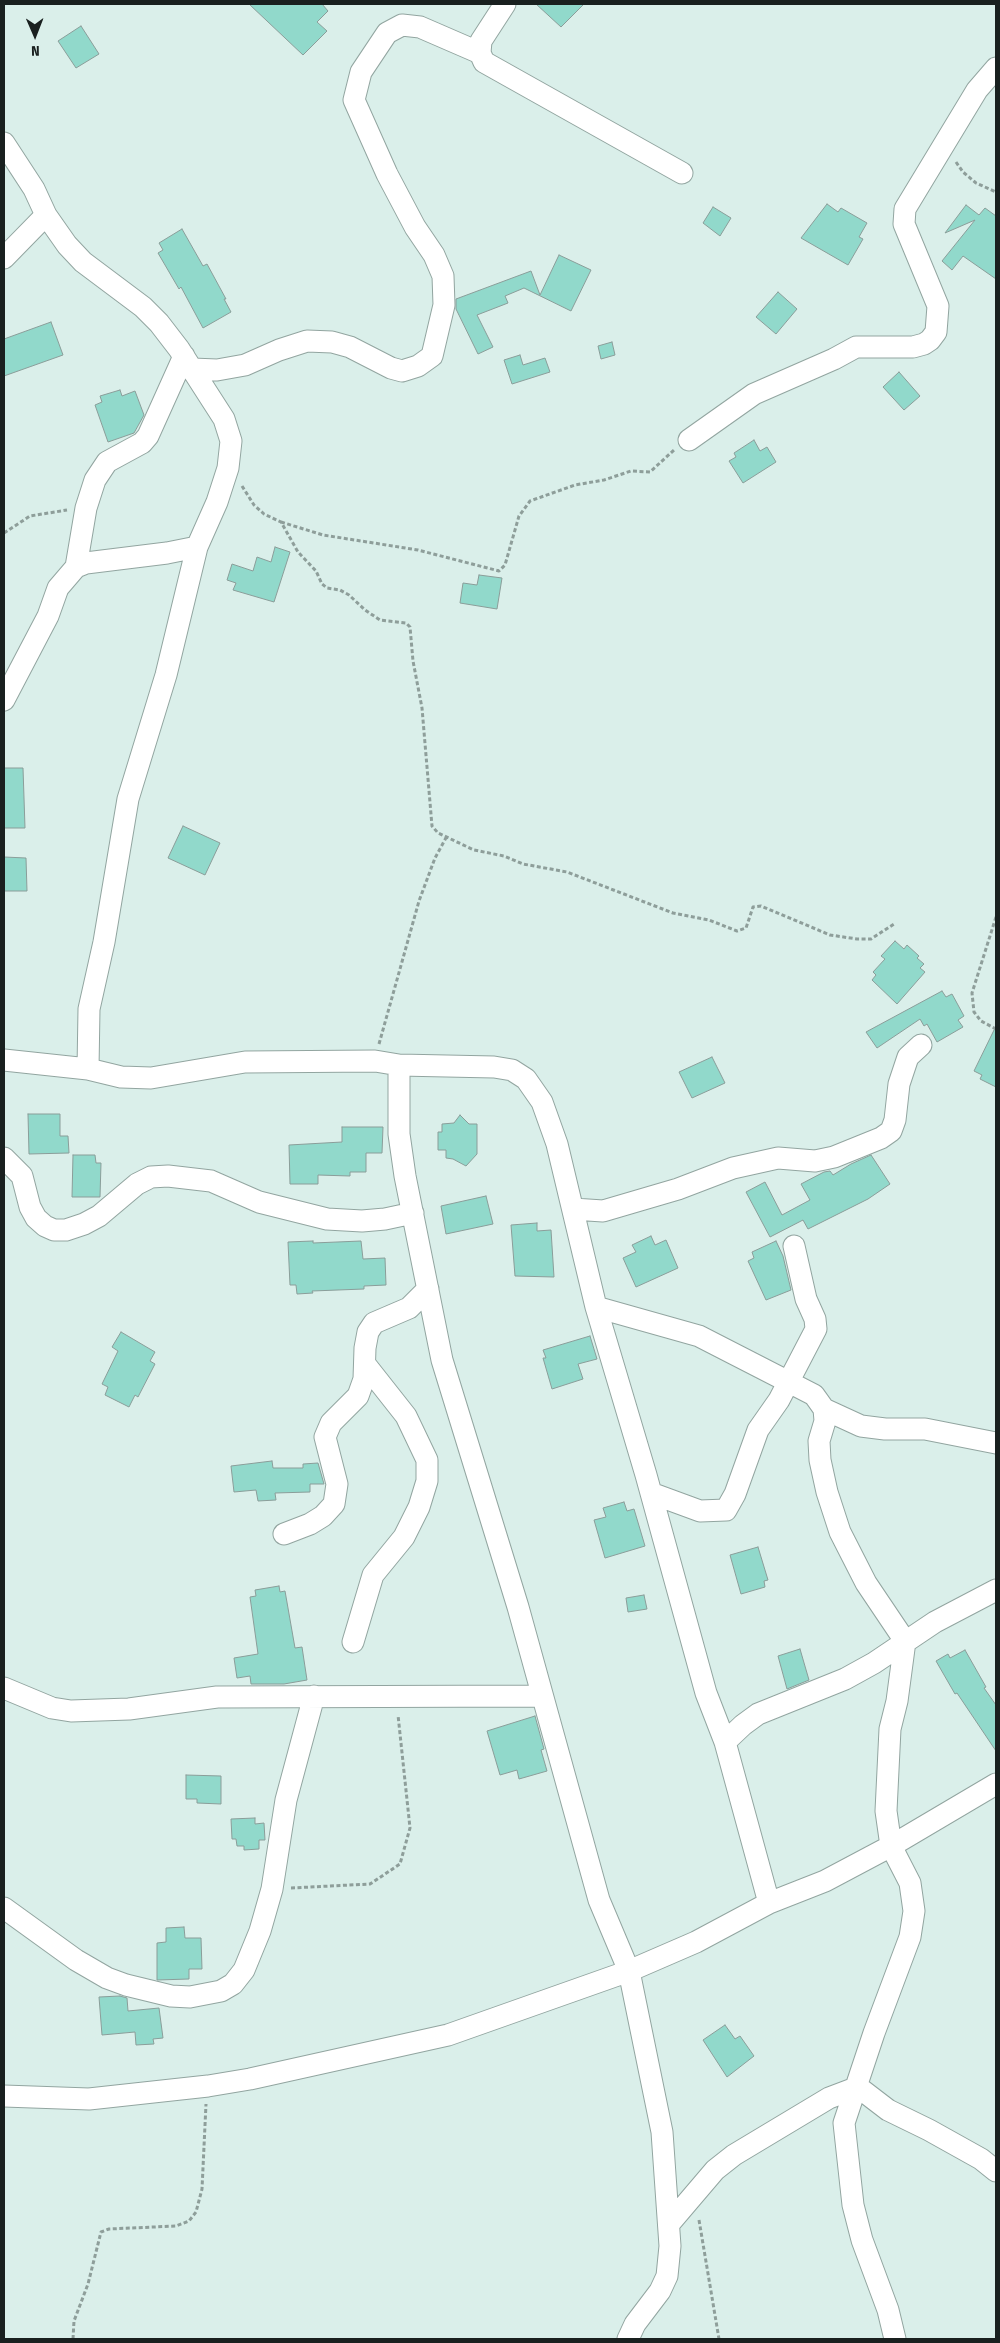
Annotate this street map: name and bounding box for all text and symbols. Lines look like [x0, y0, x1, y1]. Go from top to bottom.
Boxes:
north arrow [10, 10, 60, 60]
text: N [31, 42, 40, 59]

